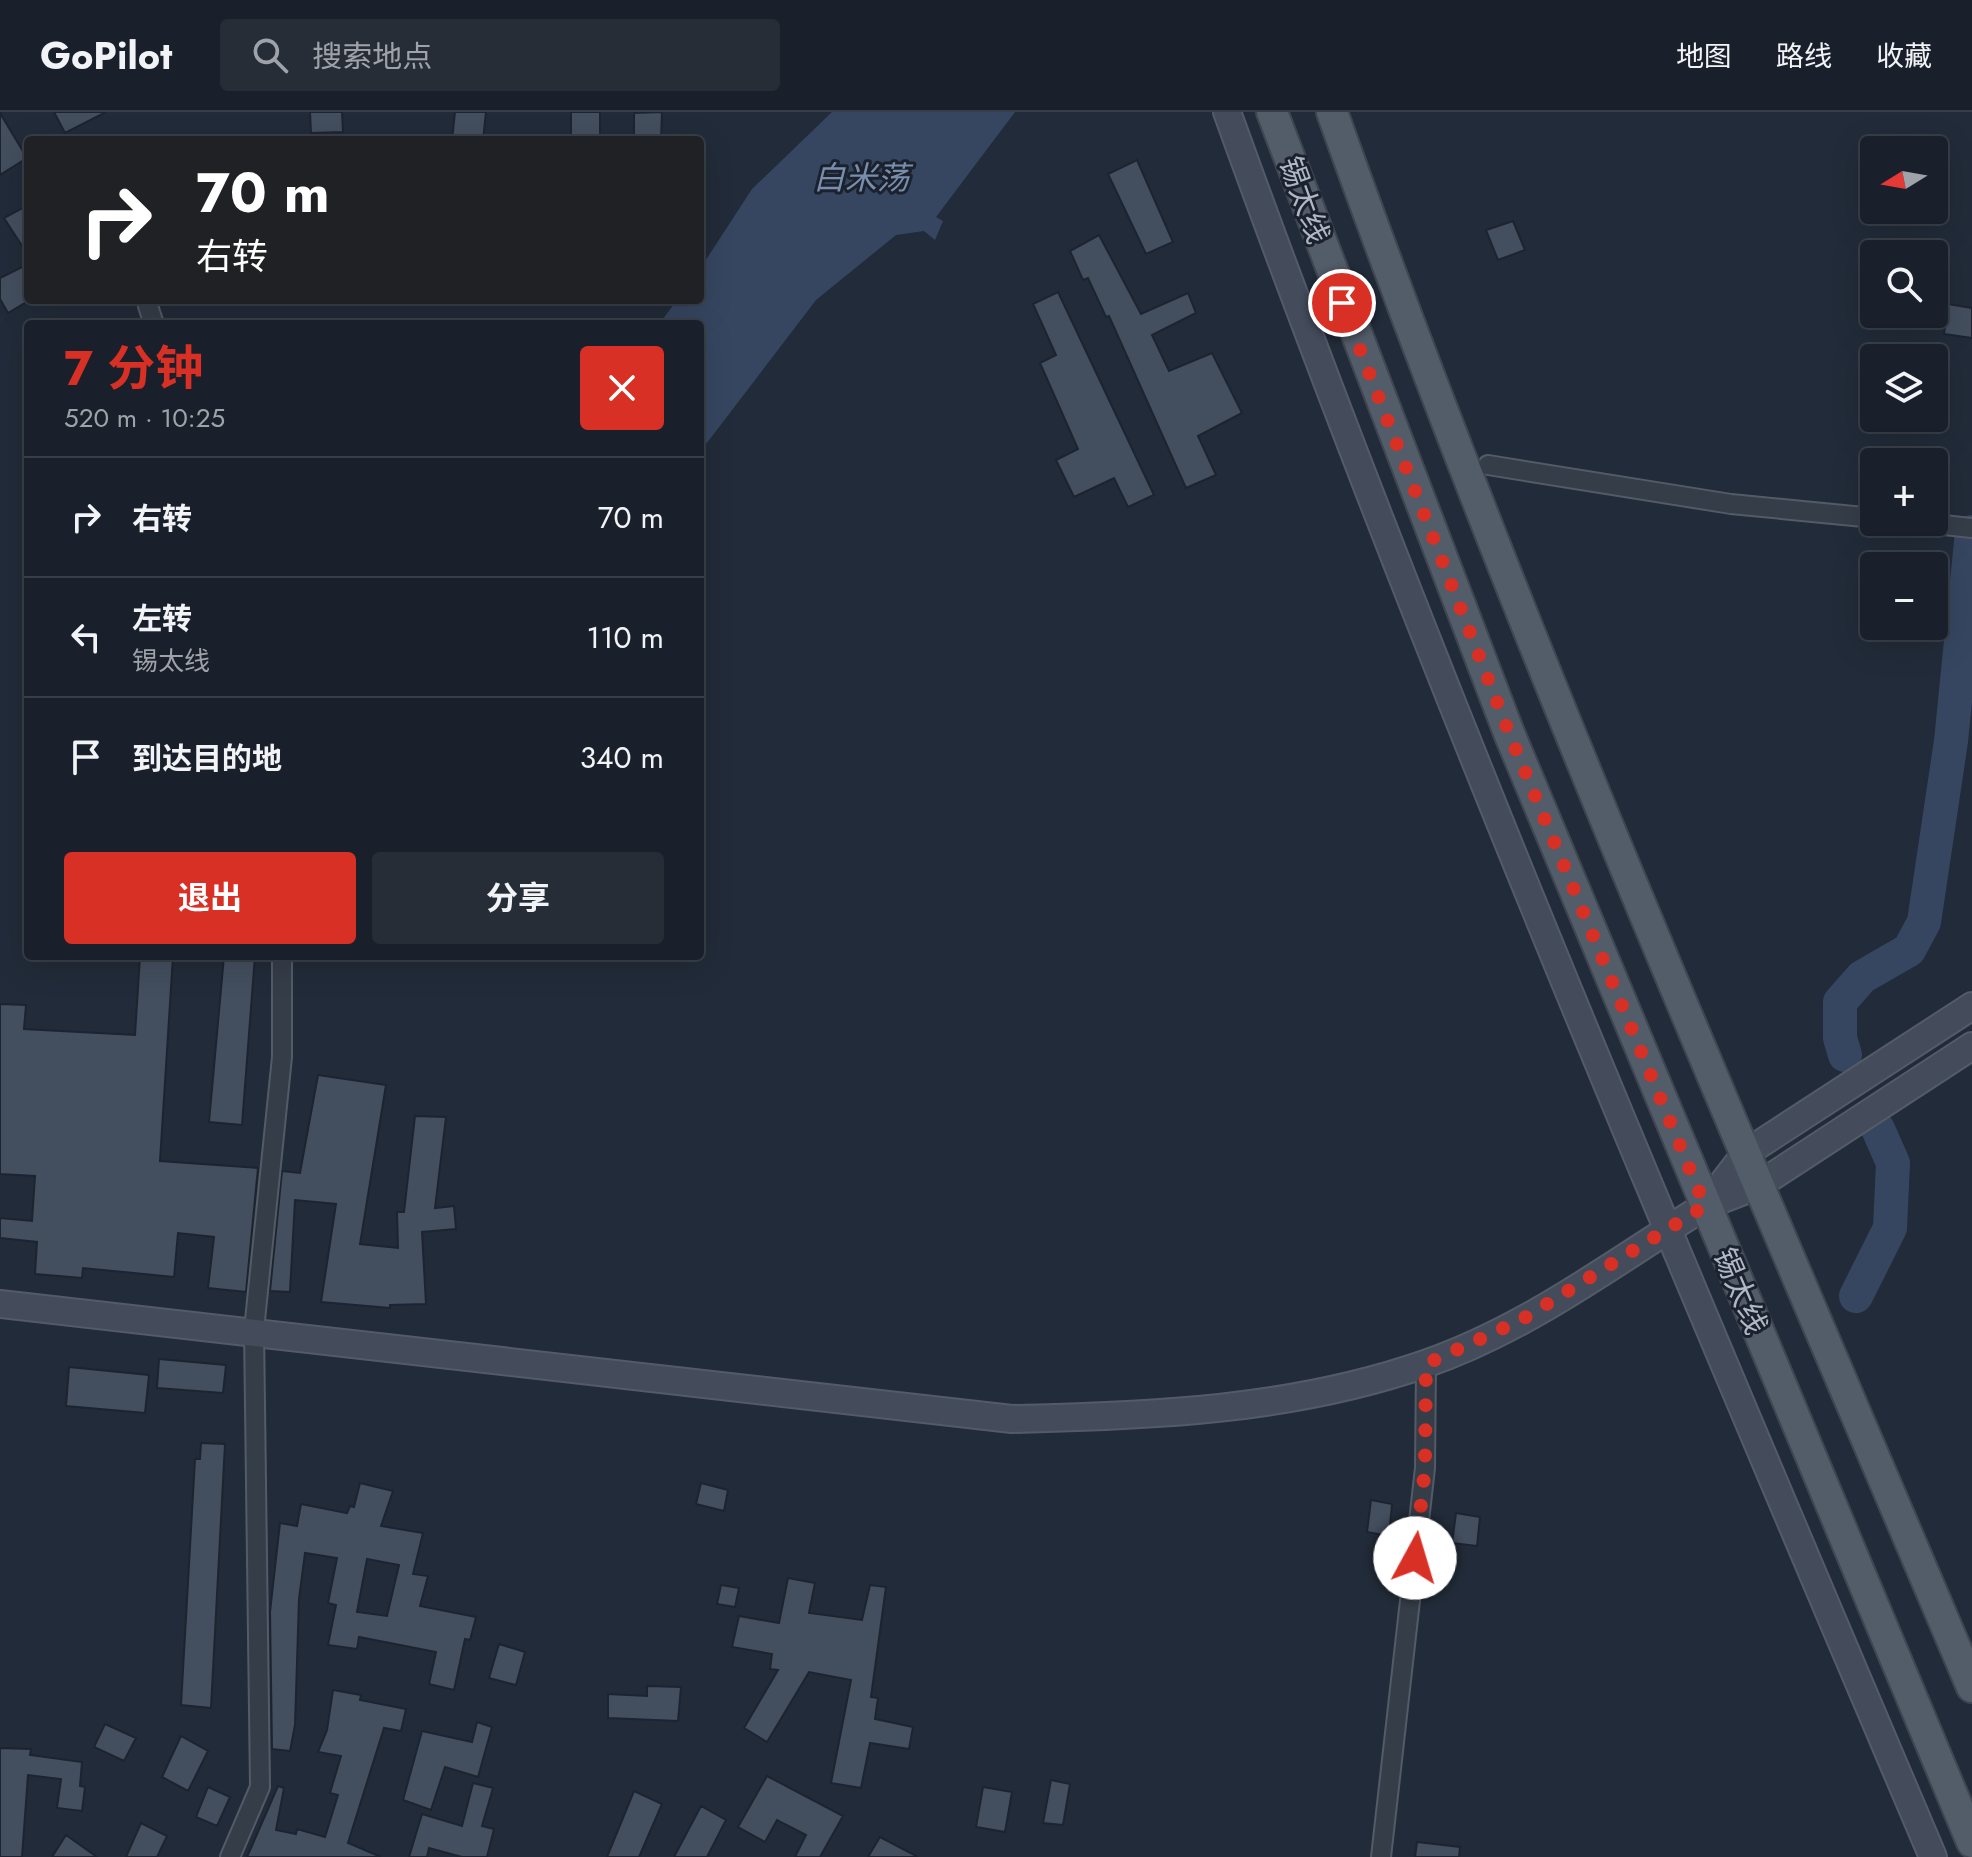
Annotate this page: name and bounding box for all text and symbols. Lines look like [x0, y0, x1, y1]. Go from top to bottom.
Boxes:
search box [220, 19, 780, 91]
text: GoPilot [40, 28, 172, 83]
icon: search [248, 33, 292, 77]
text: 搜索地点 [312, 35, 432, 78]
text: 地图 [1676, 36, 1732, 77]
text: 路线 [1776, 36, 1832, 77]
text: 收藏 [1876, 36, 1932, 77]
north arrow [1860, 136, 1948, 224]
map controls [1860, 136, 1948, 640]
street label: 锡太线 [1269, 150, 1340, 249]
text: 70 m [196, 152, 330, 233]
water label: 白米荡 [813, 155, 914, 201]
icon: right [64, 168, 168, 272]
text: 右转 [196, 230, 268, 282]
button: search [1860, 240, 1948, 328]
pin [1308, 269, 1376, 337]
icon: arrive [1320, 281, 1364, 325]
text: 7 分钟 [64, 334, 203, 403]
button: layers [1860, 344, 1948, 432]
button: close [580, 346, 664, 430]
text: 520 m · 10:25 [64, 399, 225, 437]
button: + [1860, 448, 1948, 536]
icon: right [64, 495, 108, 539]
text: 70 m [598, 496, 664, 539]
text: 右转 [132, 497, 192, 540]
button: − [1860, 552, 1948, 640]
text: 左转 [132, 597, 192, 640]
icon: left [64, 615, 108, 659]
text: 110 m [587, 616, 664, 659]
text: 锡太线 [132, 642, 210, 680]
icon: arrive [64, 735, 108, 779]
text: 340 m [580, 736, 664, 779]
text: 到达目的地 [132, 737, 282, 780]
button: 退出 [64, 852, 356, 944]
button: 分享 [372, 852, 664, 944]
street label: 锡太线 [1703, 1241, 1778, 1341]
position arrow [1373, 1516, 1457, 1600]

